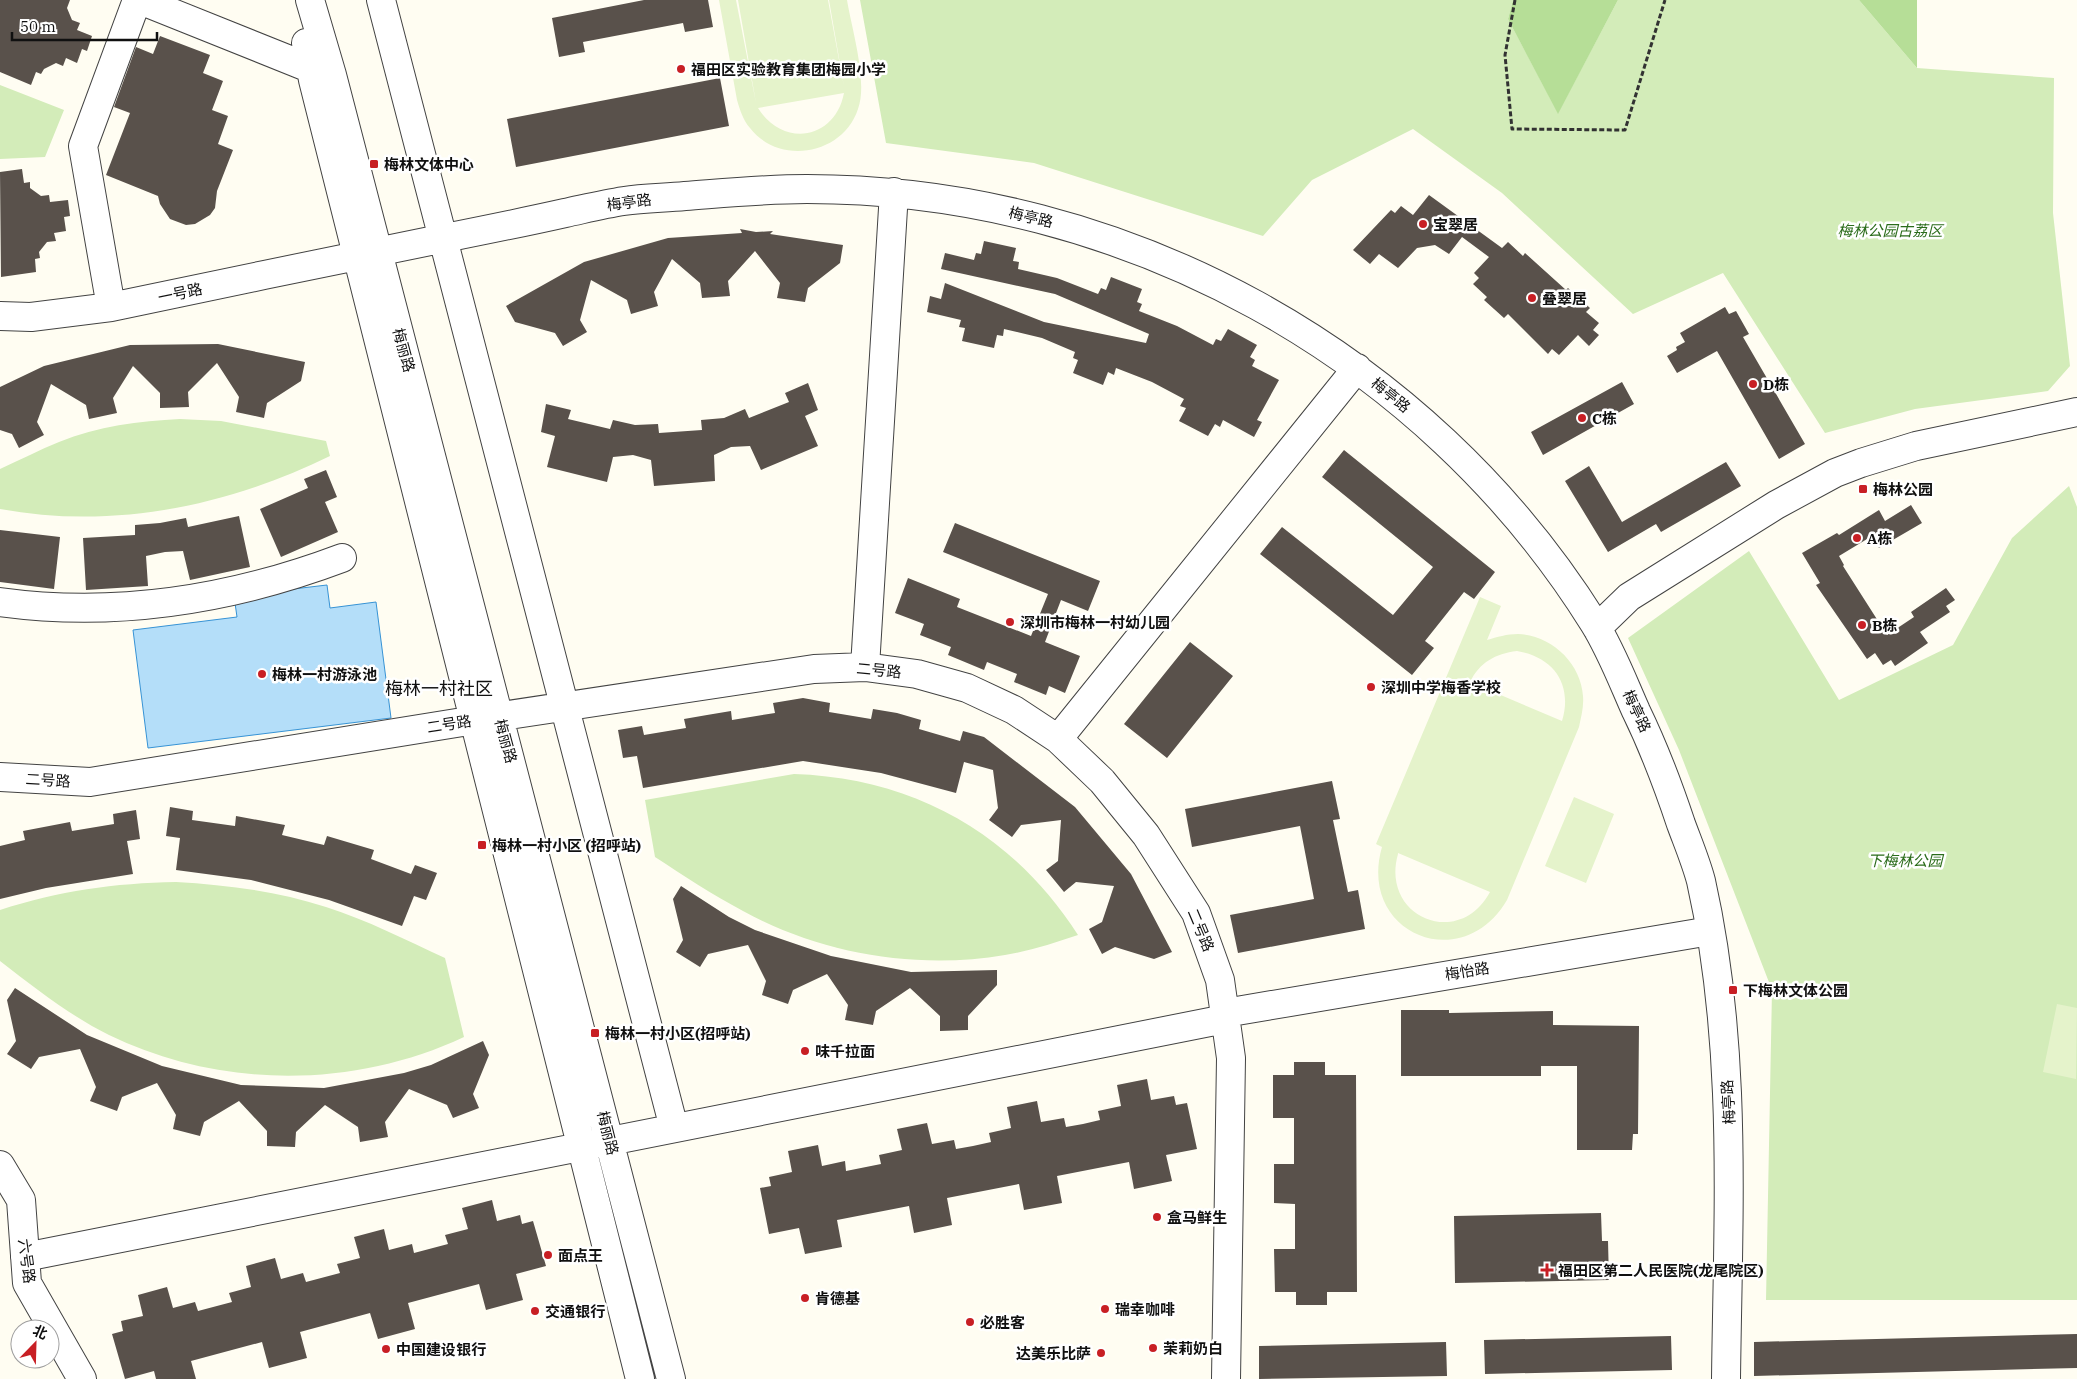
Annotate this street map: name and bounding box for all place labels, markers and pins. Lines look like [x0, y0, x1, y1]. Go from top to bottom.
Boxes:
place label: 福田区实验教育集团梅园小学 [691, 60, 886, 79]
marker: 福田区实验教育集团梅园小学 [675, 63, 687, 75]
place label: 梅林文体中心 [384, 155, 474, 174]
marker: 梅林文体中心 [368, 158, 380, 170]
place label: 宝翠居 [1433, 215, 1478, 234]
marker: 宝翠居 [1417, 218, 1429, 230]
place label: 叠翠居 [1542, 289, 1587, 308]
marker: 叠翠居 [1526, 292, 1538, 304]
place label: D栋 [1763, 375, 1789, 394]
marker: D栋 [1747, 378, 1759, 390]
place label: C栋 [1592, 409, 1617, 428]
marker: C栋 [1576, 412, 1588, 424]
place label: 梅林公园 [1873, 480, 1933, 499]
marker: 梅林公园 [1857, 483, 1869, 495]
place label: A栋 [1867, 529, 1893, 548]
marker: A栋 [1851, 532, 1863, 544]
place label: 深圳市梅林一村幼儿园 [1020, 613, 1170, 632]
marker: 深圳市梅林一村幼儿园 [1004, 616, 1016, 628]
place label: B栋 [1872, 616, 1898, 635]
marker: B栋 [1856, 619, 1868, 631]
place label: 梅林一村游泳池 [272, 665, 377, 684]
marker: 梅林一村游泳池 [256, 668, 268, 680]
place label: 深圳中学梅香学校 [1381, 678, 1501, 697]
marker: 深圳中学梅香学校 [1365, 681, 1377, 693]
place label: 梅林一村小区 (招呼站) [492, 836, 641, 855]
marker: 梅林一村小区 (招呼站) [476, 839, 488, 851]
place label: 下梅林文体公园 [1743, 981, 1848, 1000]
marker: 下梅林文体公园 [1727, 984, 1739, 996]
place label: 梅林一村小区(招呼站) [605, 1024, 751, 1043]
marker: 梅林一村小区(招呼站) [589, 1027, 601, 1039]
place label: 味千拉面 [815, 1042, 875, 1061]
marker: 味千拉面 [799, 1045, 811, 1057]
place label: 盒马鲜生 [1167, 1208, 1227, 1227]
marker: 盒马鲜生 [1151, 1211, 1163, 1223]
place label: 面点王 [558, 1246, 603, 1265]
marker: 面点王 [542, 1249, 554, 1261]
place label: 福田区第二人民医院(龙尾院区) [1558, 1261, 1764, 1280]
marker: 福田区第二人民医院(龙尾院区) [1540, 1263, 1554, 1277]
place label: 肯德基 [815, 1289, 860, 1308]
marker: 肯德基 [799, 1292, 811, 1304]
place label: 瑞幸咖啡 [1115, 1300, 1175, 1319]
place label: 交通银行 [545, 1302, 605, 1321]
marker: 瑞幸咖啡 [1099, 1303, 1111, 1315]
marker: 交通银行 [529, 1305, 541, 1317]
place label: 必胜客 [980, 1313, 1025, 1332]
marker: 必胜客 [964, 1316, 976, 1328]
place label: 茉莉奶白 [1163, 1339, 1223, 1358]
place label: 中国建设银行 [396, 1340, 486, 1359]
marker: 茉莉奶白 [1147, 1342, 1159, 1354]
marker: 中国建设银行 [380, 1343, 392, 1355]
place label: 达美乐比萨 [1016, 1344, 1091, 1363]
marker: 达美乐比萨 [1095, 1347, 1107, 1359]

